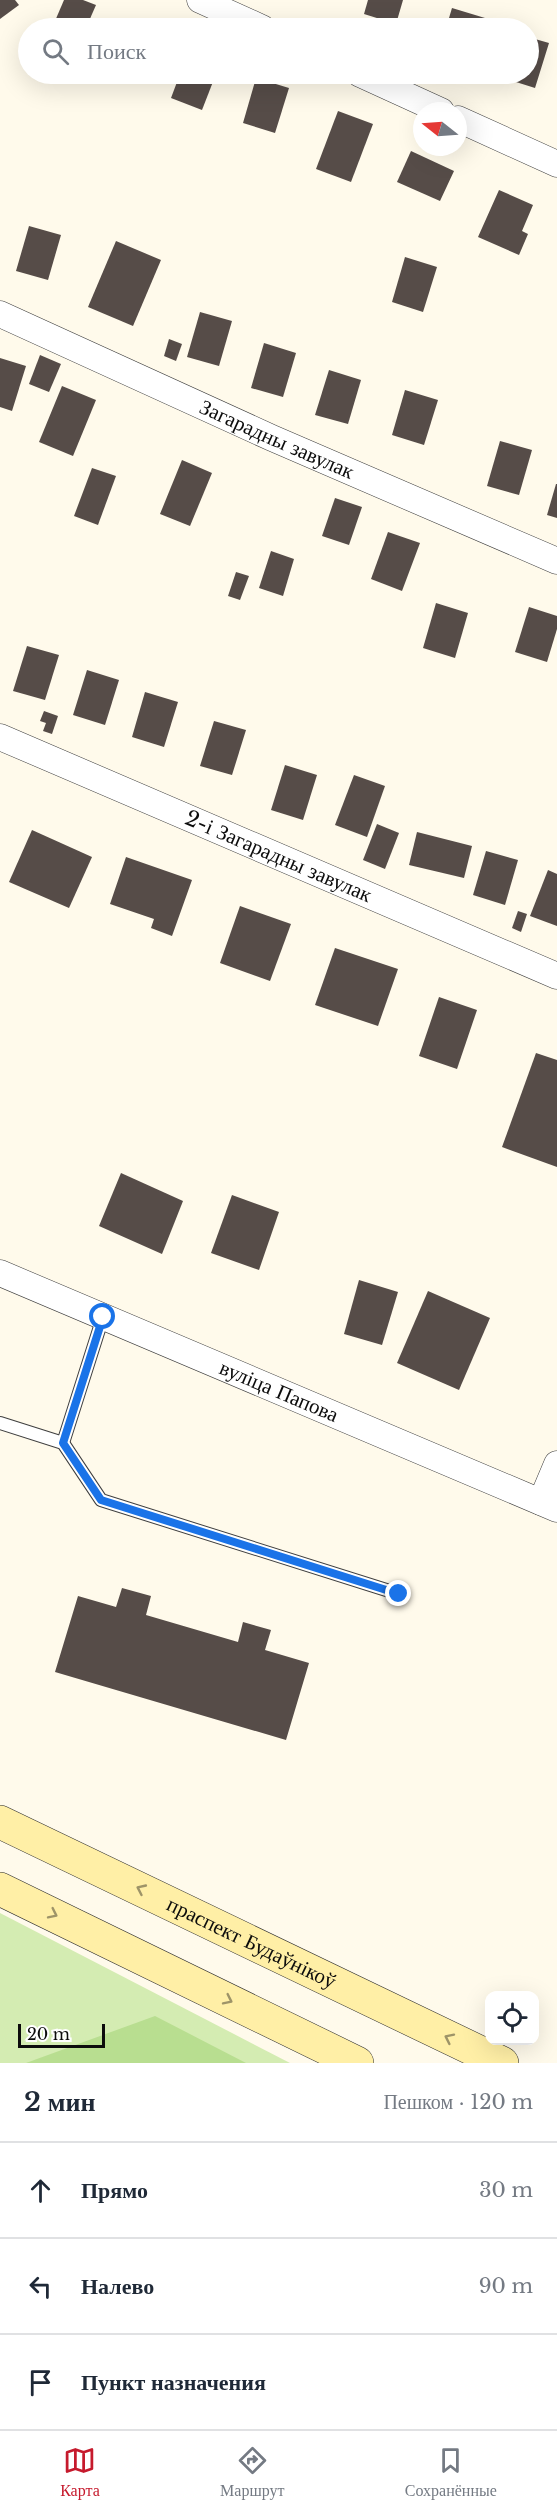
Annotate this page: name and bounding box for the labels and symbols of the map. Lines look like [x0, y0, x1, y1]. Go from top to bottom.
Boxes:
north arrow [413, 102, 467, 156]
street label: Загарадны завулак [196, 394, 359, 485]
street label: 2-і Загарадны завулак [181, 805, 377, 908]
route start [89, 1303, 115, 1329]
street label: вуліца Папова [216, 1355, 343, 1428]
route end [385, 1580, 411, 1606]
one-way arrow [137, 1885, 148, 1897]
street label: праспект Будаўнікоў [163, 1891, 341, 1995]
one-way arrow [46, 1907, 57, 1919]
one-way arrow [221, 1992, 232, 2004]
scale bar [18, 2021, 105, 2048]
one-way arrow [445, 2033, 456, 2045]

